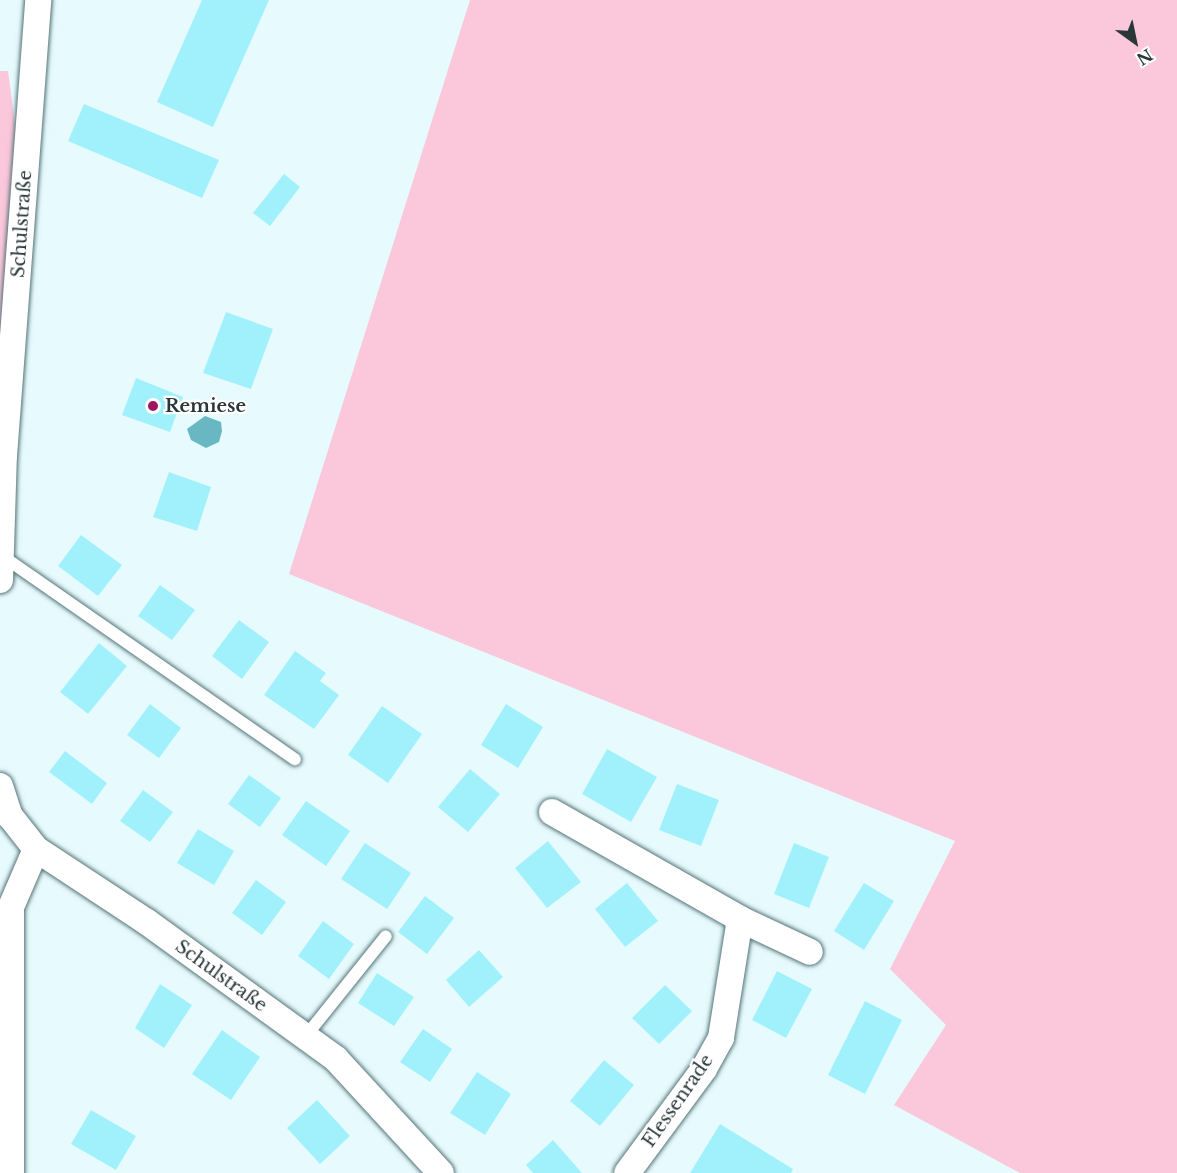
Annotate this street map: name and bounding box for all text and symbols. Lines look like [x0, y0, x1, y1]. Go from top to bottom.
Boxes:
north arrow [1105, 12, 1165, 72]
text: N [1133, 45, 1157, 70]
street label: Schulstraße [7, 170, 37, 278]
place label: Remiese [165, 395, 246, 417]
marker: Remiese [146, 399, 160, 413]
street label: Schulstraße [171, 936, 271, 1016]
street label: Flessenrade [638, 1050, 718, 1152]

